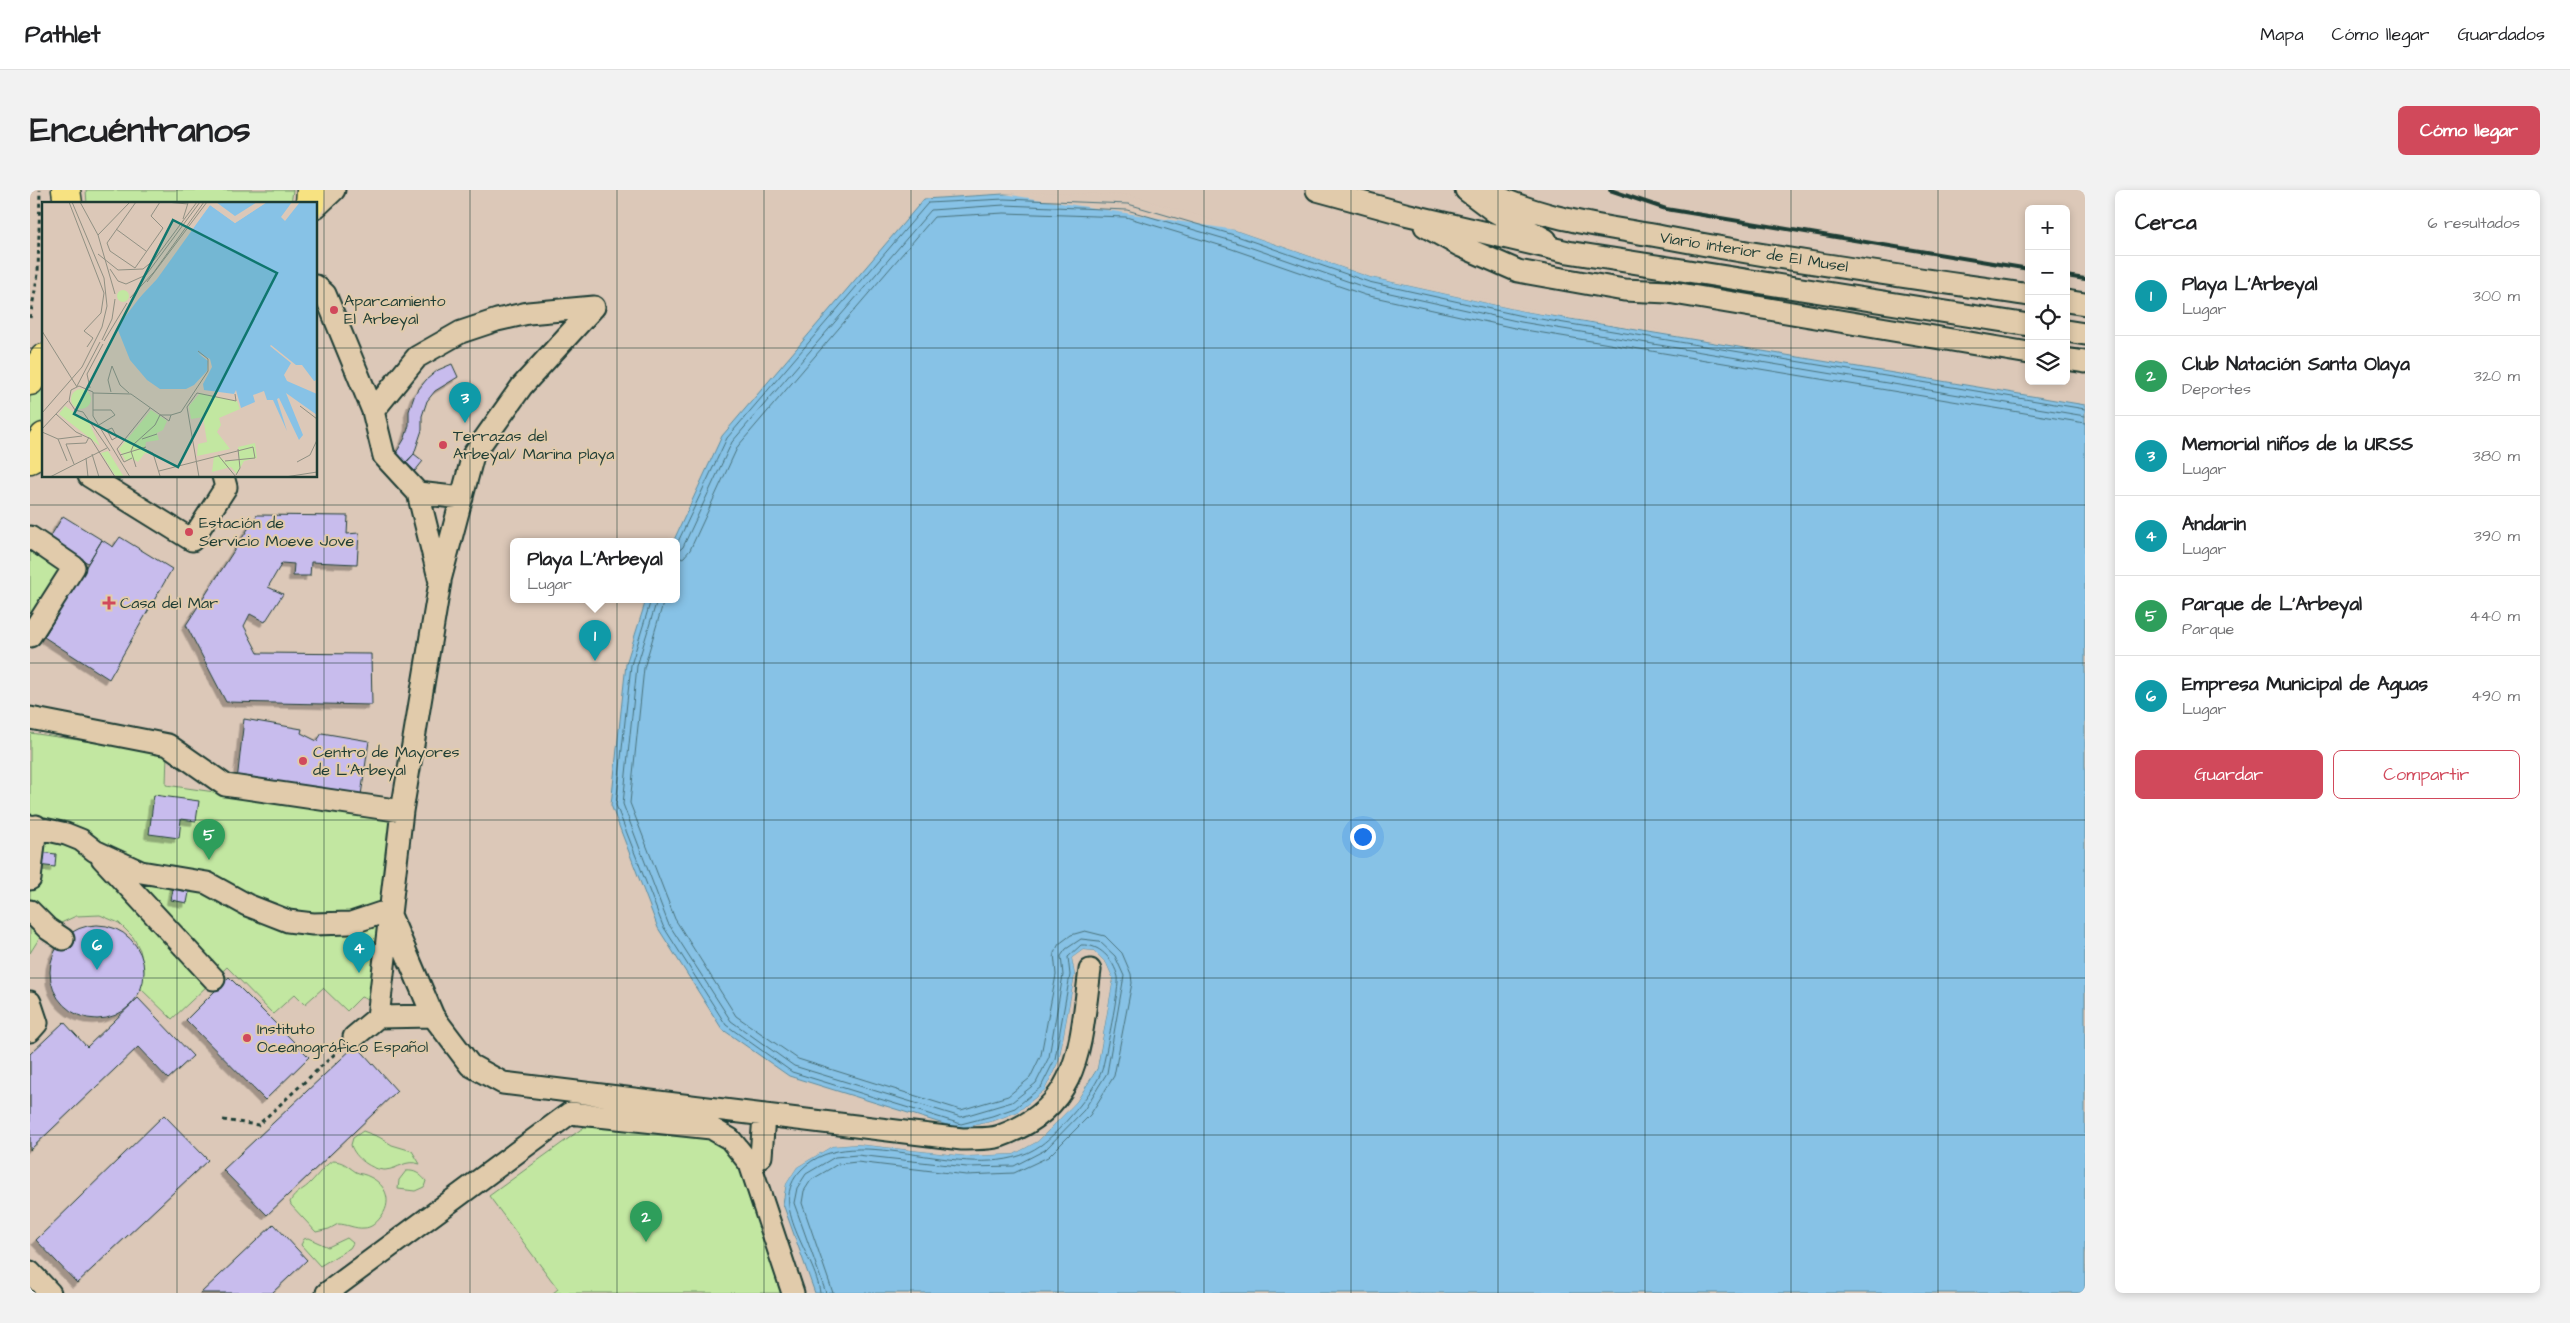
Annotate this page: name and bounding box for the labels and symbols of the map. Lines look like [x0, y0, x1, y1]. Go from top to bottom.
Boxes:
inset map [42, 202, 318, 478]
street label: Viario interior de El Musel [1658, 226, 1850, 278]
place label: Aparcamiento El Arbeyal [344, 290, 445, 331]
marker: Aparcamiento El Arbeyal [328, 304, 340, 316]
pin: 3 [449, 382, 481, 423]
place label: Terrazas del Arbeyal/ Marina playa [453, 425, 615, 466]
marker: Terrazas del Arbeyal/ Marina playa [437, 439, 449, 451]
place label: Estación de Servicio Moeve Jove [199, 512, 354, 552]
marker: Estación de Servicio Moeve Jove [183, 526, 195, 538]
place label: Casa del Mar [120, 592, 218, 614]
marker: Casa del Mar [102, 596, 116, 610]
pin: 1 [579, 620, 611, 661]
place label: Centro de Mayores de L'Arbeyal [313, 741, 460, 782]
marker: Centro de Mayores de L'Arbeyal [297, 755, 309, 767]
pin: 5 [193, 819, 225, 860]
your location [1350, 824, 1376, 850]
pin: 6 [81, 929, 113, 970]
pin: 4 [343, 932, 375, 973]
place label: Instituto Oceanográfico Español [257, 1018, 428, 1059]
marker: Instituto Oceanográfico Español [241, 1032, 253, 1044]
pin: 2 [630, 1201, 662, 1242]

